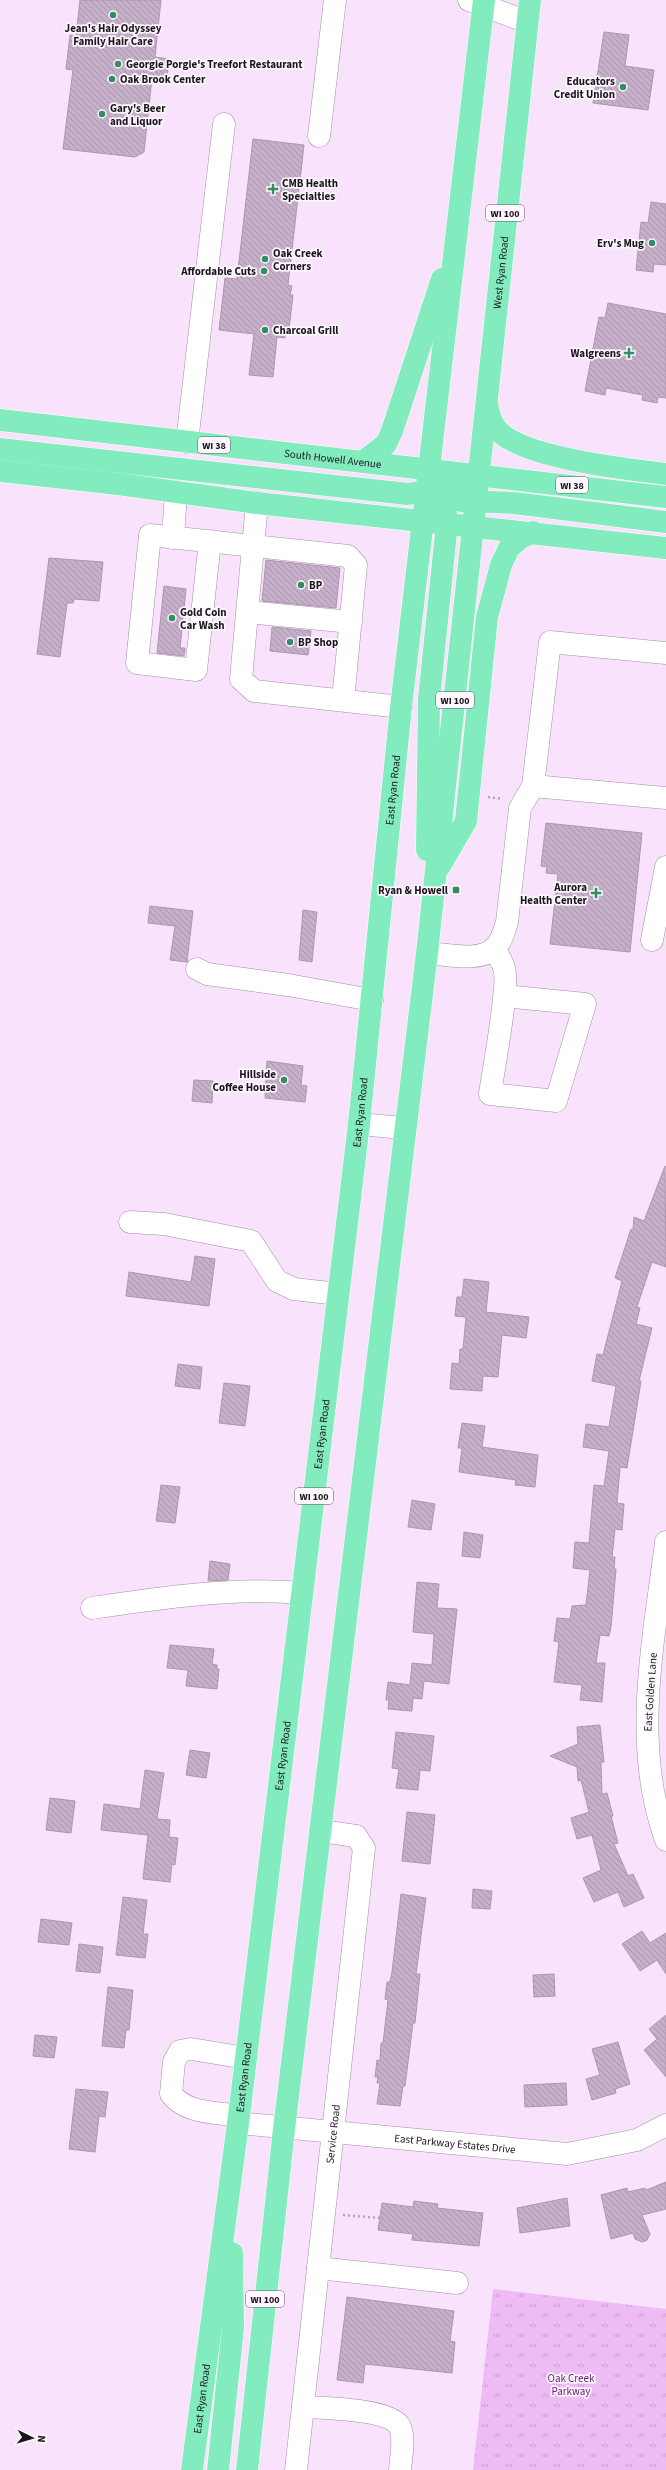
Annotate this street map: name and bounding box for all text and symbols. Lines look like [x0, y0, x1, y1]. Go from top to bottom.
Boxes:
marker: Jean's Hair Odyssey Family Hair Care [108, 10, 118, 20]
place label: Jean's Hair Odyssey Family Hair Care [65, 21, 162, 49]
place label: Georgie Porgie's Treefort Restaurant [126, 57, 303, 72]
marker: Georgie Porgie's Treefort Restaurant [113, 59, 123, 69]
place label: Oak Brook Center [120, 72, 206, 87]
marker: Oak Brook Center [107, 74, 117, 84]
place label: Educators Credit Union [554, 74, 615, 102]
marker: Educators Credit Union [618, 82, 628, 92]
place label: Gary's Beer and Liquor [110, 101, 166, 129]
marker: Gary's Beer and Liquor [97, 109, 107, 119]
place label: CMB Health Specialties [282, 176, 338, 204]
marker: CMB Health Specialties [267, 183, 279, 195]
road number: WI 100 [486, 205, 524, 221]
street label: West Ryan Road [490, 236, 512, 310]
place label: Erv's Mug [597, 236, 644, 251]
marker: Erv's Mug [647, 238, 657, 248]
place label: Oak Creek Corners [273, 246, 323, 274]
marker: Oak Creek Corners [260, 254, 270, 264]
place label: Affordable Cuts [180, 264, 256, 279]
marker: Affordable Cuts [259, 266, 269, 276]
place label: Charcoal Grill [273, 323, 339, 338]
marker: Charcoal Grill [260, 325, 270, 335]
place label: Walgreens [571, 346, 621, 361]
marker: Walgreens [624, 348, 634, 358]
road number: WI 38 [198, 437, 230, 453]
street label: South Howell Avenue [283, 446, 383, 472]
road number: WI 38 [556, 477, 588, 493]
place label: BP [309, 578, 323, 593]
marker: BP [296, 580, 306, 590]
place label: Gold Coin Car Wash [180, 605, 227, 633]
marker: Gold Coin Car Wash [167, 613, 177, 623]
place label: BP Shop [298, 635, 338, 650]
marker: BP Shop [285, 637, 295, 647]
road number: WI 100 [436, 692, 474, 708]
street label: East Ryan Road [382, 754, 404, 826]
place label: Aurora Health Center [520, 880, 588, 908]
place label: Ryan & Howell [378, 883, 449, 898]
marker: Ryan & Howell [451, 885, 461, 895]
marker: Aurora Health Center [590, 887, 602, 899]
place label: Hillside Coffee House [212, 1067, 276, 1095]
marker: Hillside Coffee House [279, 1075, 289, 1085]
street label: East Ryan Road [349, 1077, 372, 1148]
street label: East Ryan Road [310, 1398, 334, 1470]
road number: WI 100 [295, 1488, 333, 1504]
street label: East Golden Lane [640, 1651, 661, 1732]
street label: East Ryan Road [271, 1720, 295, 1792]
street label: East Ryan Road [233, 2042, 256, 2113]
street label: Service Road [323, 2104, 344, 2164]
street label: East Parkway Estates Drive [394, 2131, 517, 2157]
road number: WI 100 [246, 2291, 284, 2307]
street label: East Ryan Road [190, 2363, 214, 2435]
park label: Oak Creek Parkway [548, 2371, 595, 2399]
north arrow [12, 2418, 52, 2458]
text: N [34, 2435, 49, 2443]

